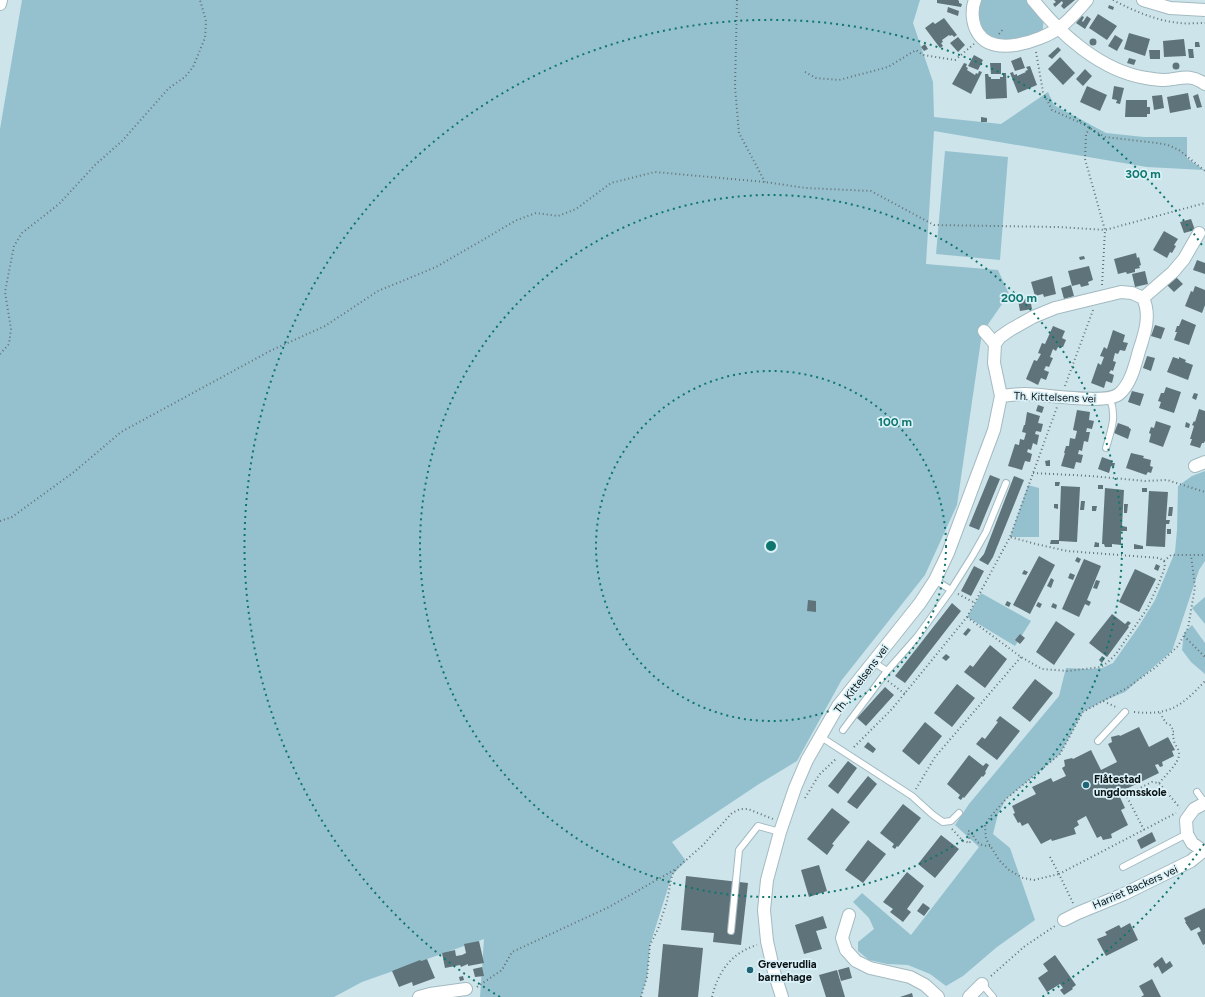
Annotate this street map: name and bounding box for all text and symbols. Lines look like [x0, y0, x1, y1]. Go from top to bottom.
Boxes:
text: 300 m [1125, 167, 1161, 181]
text: 200 m [1001, 291, 1037, 305]
street label: Th. Kittelsens vei [1014, 390, 1096, 405]
text: 100 m [878, 415, 912, 429]
centre of rings [764, 539, 778, 553]
street label: Th. Kittelsens vei [831, 642, 891, 716]
place label: Flåtestad ungdomsskole [1094, 773, 1167, 799]
marker: Flåtestad ungdomsskole [1081, 780, 1091, 790]
street label: Harriet Backers vei [1091, 863, 1180, 912]
place label: Greverudlia barnehage [758, 958, 817, 984]
marker: Greverudlia barnehage [745, 965, 755, 975]

